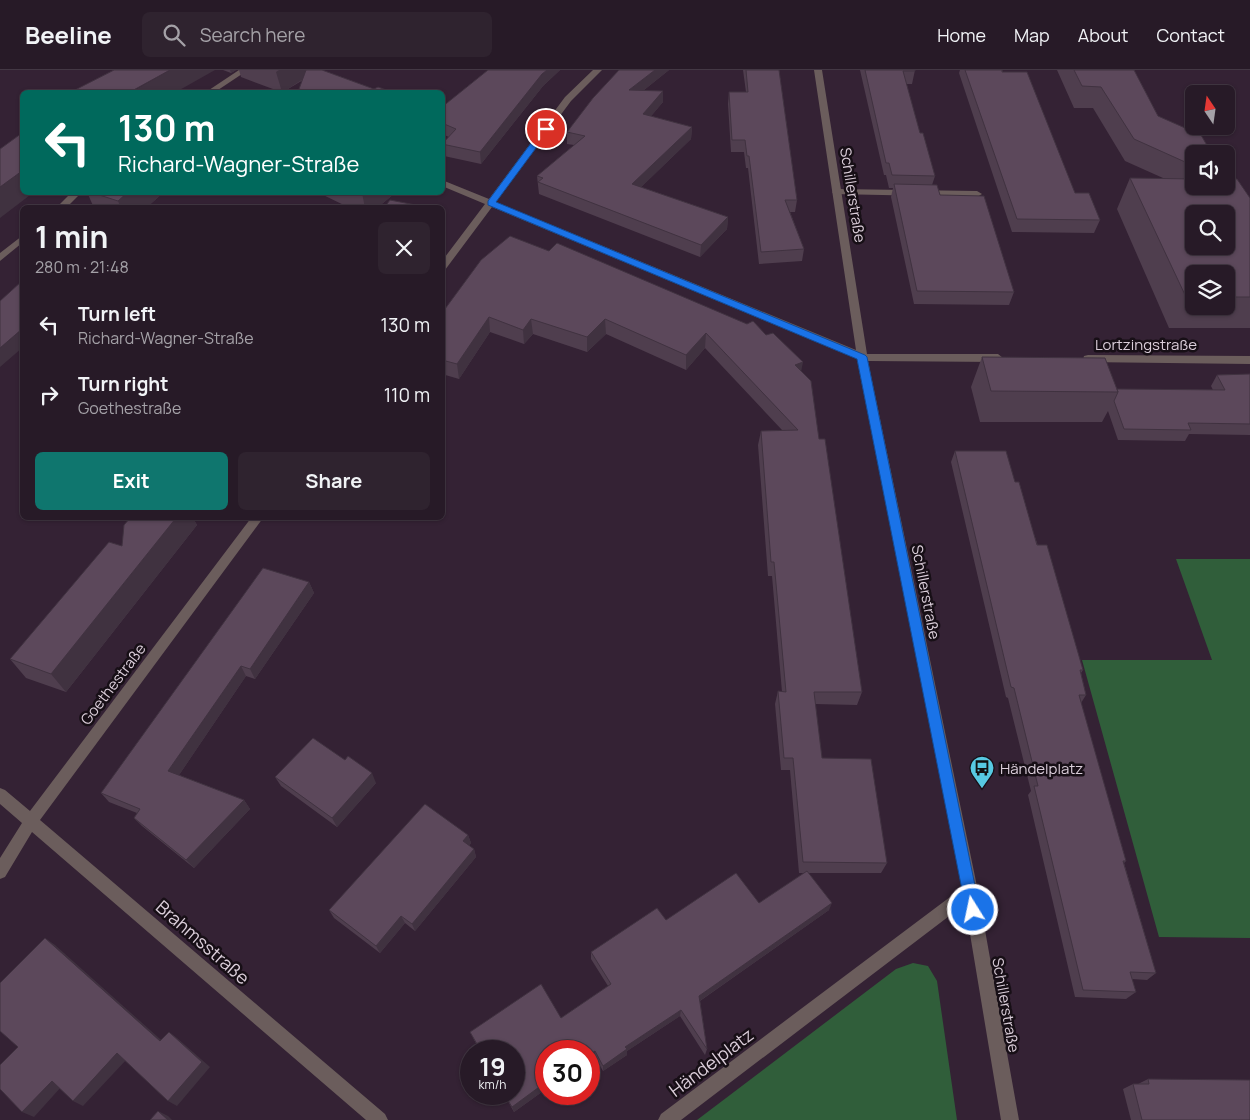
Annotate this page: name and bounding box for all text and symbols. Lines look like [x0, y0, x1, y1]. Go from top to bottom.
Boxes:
search box [142, 12, 492, 57]
text: Beeline [25, 18, 112, 51]
icon: search [160, 21, 188, 49]
text: Search here [200, 22, 305, 48]
text: Home [937, 23, 986, 47]
text: Map [1014, 23, 1050, 47]
text: About [1078, 23, 1128, 47]
text: Contact [1156, 23, 1225, 47]
north arrow [1185, 85, 1235, 135]
map controls [1185, 85, 1235, 315]
text: 130 m [118, 104, 215, 152]
pin [525, 108, 567, 150]
icon: left [35, 110, 100, 175]
icon: arrive [532, 115, 560, 143]
button: sound [1185, 145, 1235, 195]
street label: Schillerstraße [835, 146, 871, 244]
text: Richard-Wagner-Straße [118, 149, 359, 179]
button: search [1185, 205, 1235, 255]
text: 1 min [35, 216, 108, 257]
button: close [378, 222, 430, 274]
text: 280 m · 21:48 [35, 256, 129, 278]
button: layers [1185, 265, 1235, 315]
text: Turn left [78, 301, 156, 327]
icon: left [35, 311, 63, 339]
text: 130 m [381, 312, 430, 338]
text: Richard-Wagner-Straße [78, 327, 254, 349]
street label: Lortzingstraße [1095, 334, 1197, 355]
text: Turn right [78, 371, 168, 397]
icon: right [35, 381, 63, 409]
text: 110 m [384, 382, 430, 408]
text: Goethestraße [78, 397, 181, 419]
button: Exit [35, 452, 228, 510]
button: Share [238, 452, 430, 510]
street label: Schillerstraße [907, 543, 946, 641]
street label: Goethestraße [75, 639, 151, 729]
bus stop icon: Händelplatz [969, 755, 995, 789]
place label: Händelplatz [1000, 758, 1083, 779]
position arrow [946, 883, 998, 935]
street label: Brahmsstraße [151, 895, 255, 989]
street label: Schillerstraße [987, 956, 1025, 1054]
street label: Händelplatz [664, 1022, 758, 1102]
speed limit sign: 30 [535, 1040, 600, 1105]
text: 19 [479, 1049, 506, 1084]
text: km/h [479, 1076, 506, 1093]

